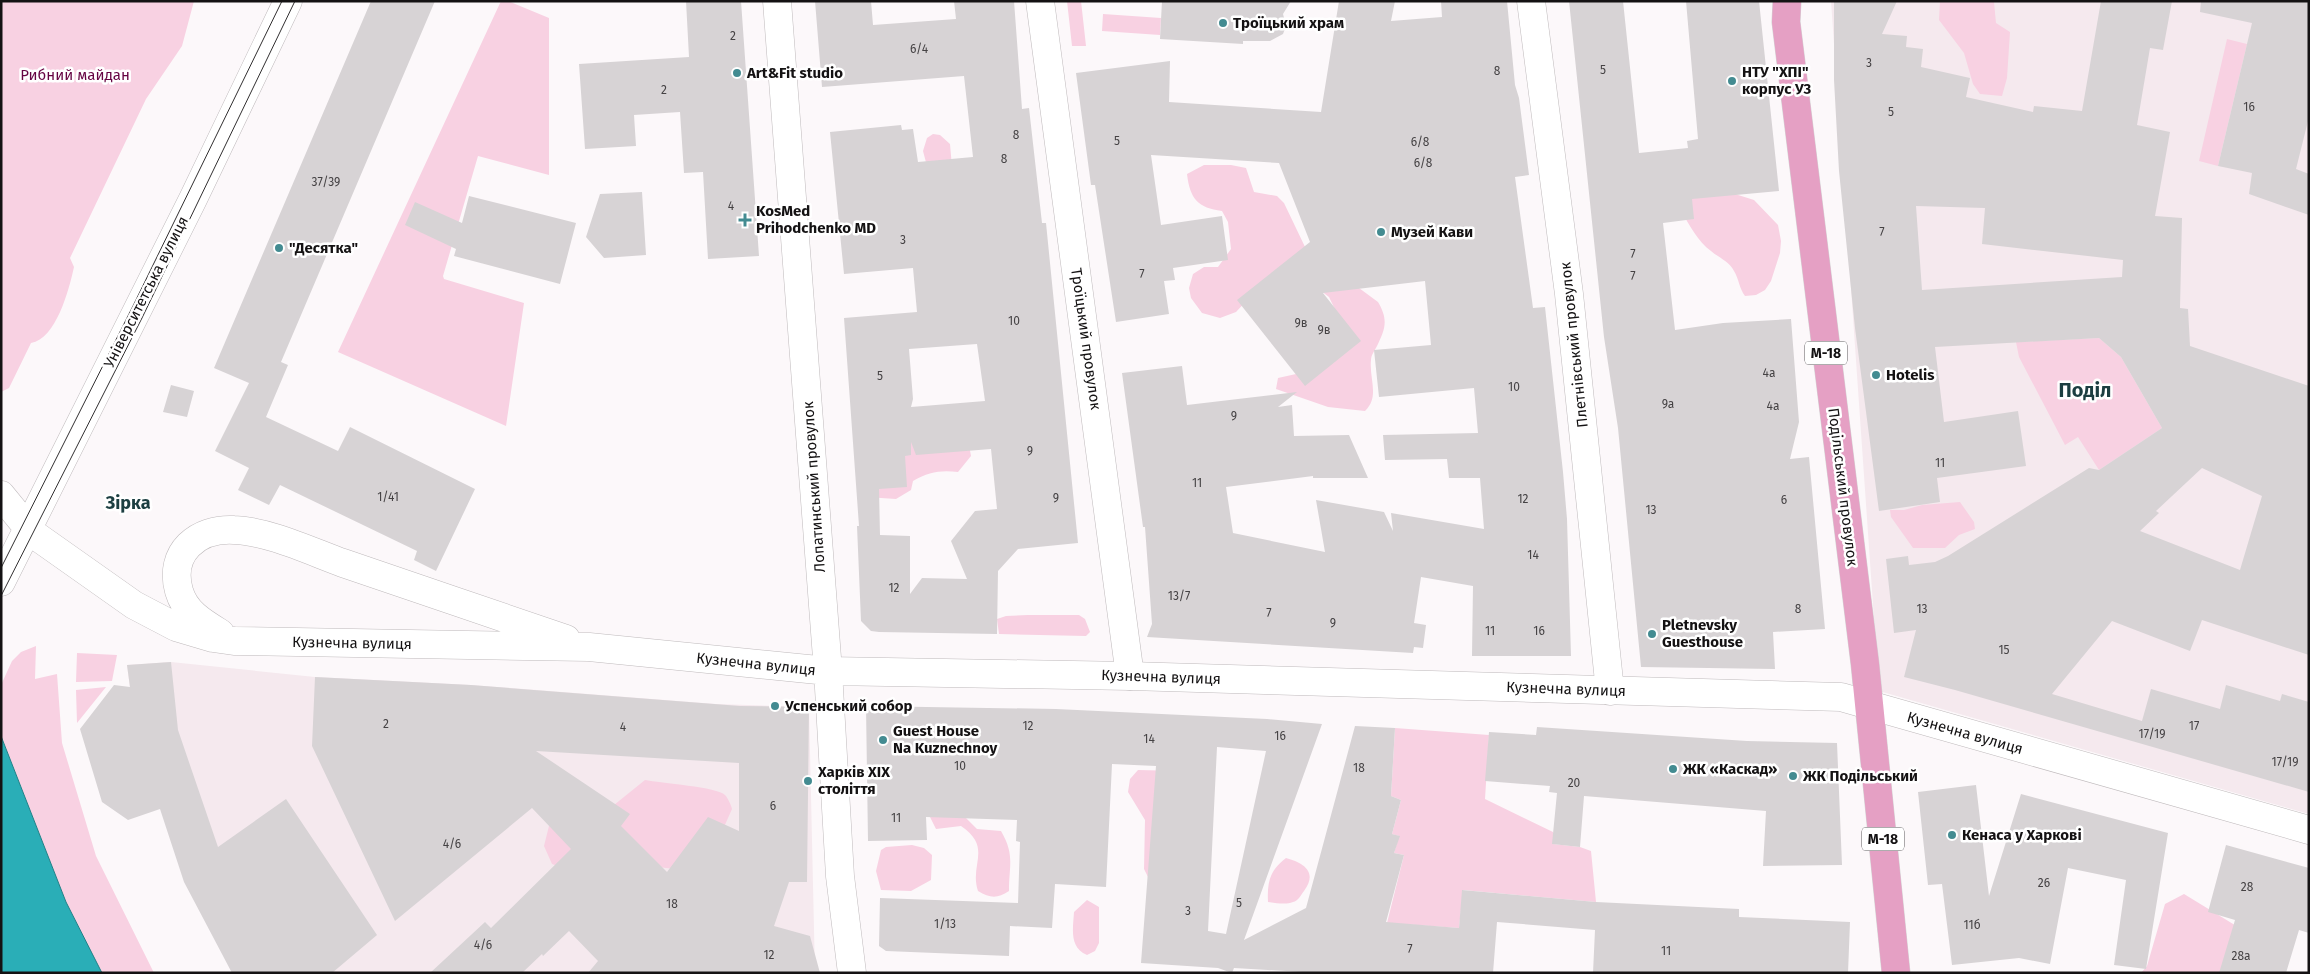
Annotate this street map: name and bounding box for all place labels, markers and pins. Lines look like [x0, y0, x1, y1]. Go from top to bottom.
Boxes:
place label: Троїцький храм [1233, 14, 1344, 32]
marker: Троїцький храм [1217, 17, 1229, 29]
place label: НТУ "ХПІ" корпус У3 [1742, 63, 1811, 98]
place label: Art&Fit studio [746, 64, 843, 82]
marker: Art&Fit studio [731, 67, 743, 79]
marker: НТУ "ХПІ" корпус У3 [1726, 75, 1738, 87]
place label: KosMed Prihodchenko MD [756, 202, 876, 237]
marker: KosMed Prihodchenko MD [738, 213, 752, 227]
place label: Музей Кави [1391, 223, 1473, 241]
marker: Музей Кави [1375, 226, 1387, 238]
place label: "Десятка" [289, 239, 358, 257]
marker: "Десятка" [273, 242, 285, 254]
place label: Hotelis [1886, 366, 1934, 384]
marker: Hotelis [1870, 369, 1882, 381]
place label: Pletnevsky Guesthouse [1662, 616, 1743, 651]
marker: Pletnevsky Guesthouse [1646, 628, 1658, 640]
place label: Успенський собор [784, 697, 913, 715]
marker: Успенський собор [769, 700, 781, 712]
place label: Guest House Na Kuznechnoy [893, 722, 998, 757]
marker: Guest House Na Kuznechnoy [877, 734, 889, 746]
place label: ЖК «Каскад» [1682, 760, 1777, 778]
place label: Харків XIX століття [817, 763, 890, 798]
marker: ЖК «Каскад» [1667, 763, 1679, 775]
place label: ЖК Подільський [1802, 767, 1918, 785]
marker: ЖК Подільський [1787, 770, 1799, 782]
marker: Харків XIX століття [802, 775, 814, 787]
place label: Кенаса у Харкові [1962, 826, 2082, 844]
marker: Кенаса у Харкові [1946, 829, 1958, 841]

